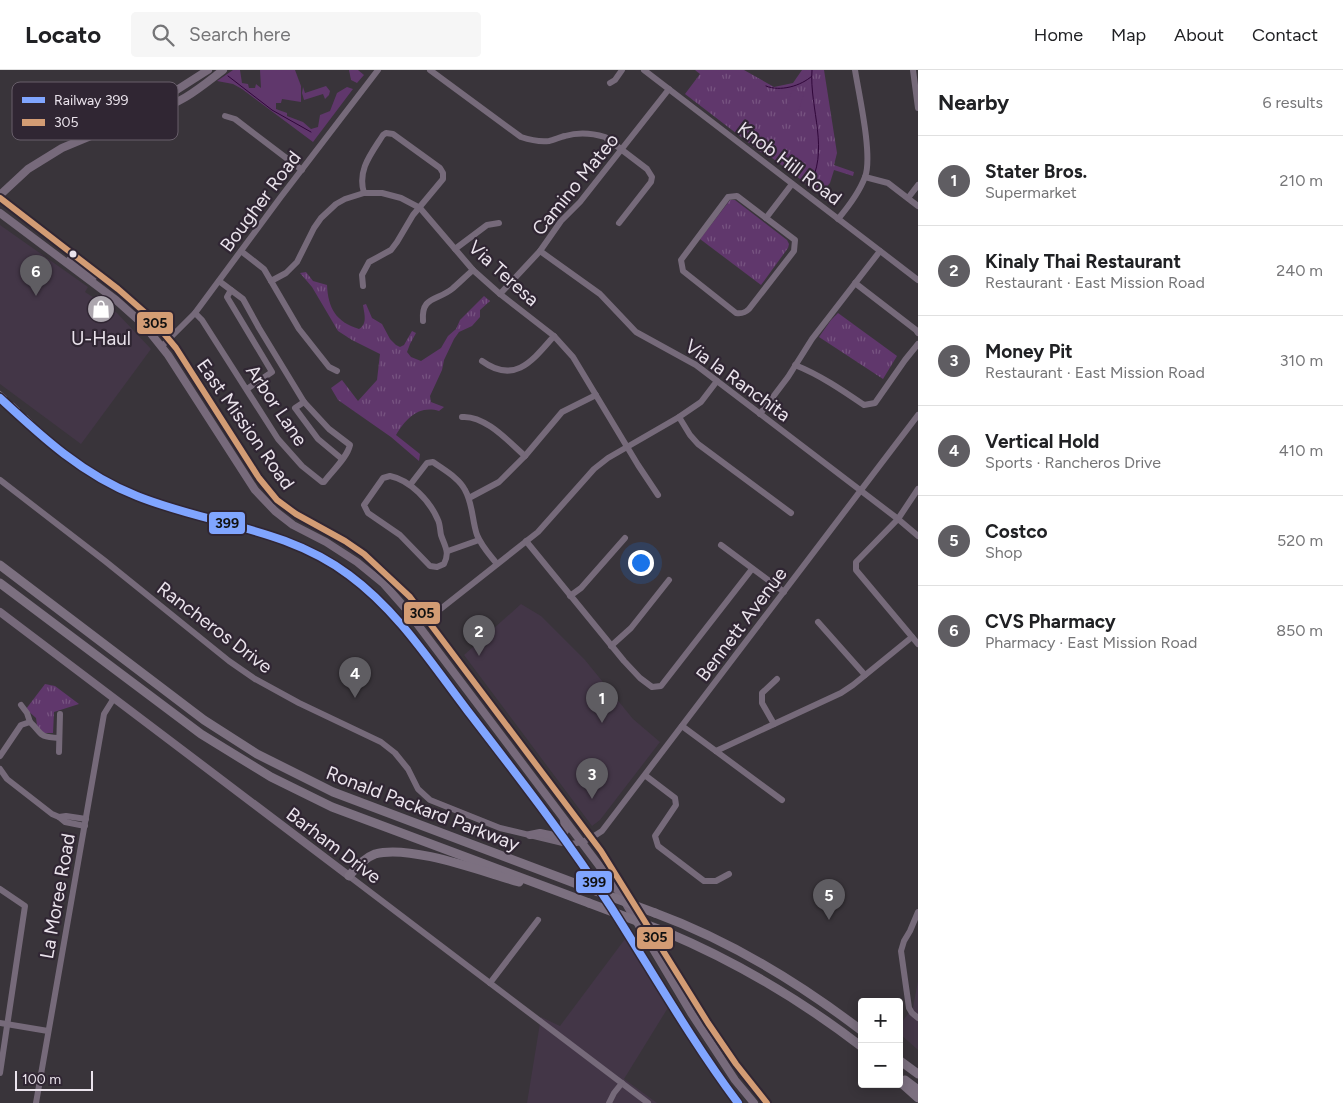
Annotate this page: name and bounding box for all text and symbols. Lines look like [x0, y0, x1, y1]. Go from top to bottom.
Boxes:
search box [131, 12, 481, 57]
text: Locato [25, 20, 101, 49]
icon: search [149, 21, 177, 49]
text: Search here [189, 23, 291, 46]
text: Home [1034, 24, 1083, 46]
text: Map [1111, 24, 1146, 46]
text: About [1174, 24, 1224, 46]
text: Contact [1252, 24, 1318, 46]
legend [12, 82, 178, 140]
text: Nearby [938, 90, 1009, 115]
text: Railway 399 [54, 92, 128, 109]
text: 6 results [1262, 93, 1323, 112]
text: 305 [54, 114, 79, 131]
street label: Knob Hill Road [733, 117, 846, 210]
street label: Camino Mateo [527, 129, 624, 240]
street label: Bougher Road [215, 146, 306, 256]
text: Stater Bros. [985, 160, 1087, 183]
text: 1 [951, 171, 957, 190]
text: 210 m [1280, 171, 1323, 190]
text: Supermarket [985, 183, 1077, 202]
street label: Via Teresa [464, 236, 544, 311]
unlabelled marker [68, 249, 78, 259]
text: Kinaly Thai Restaurant [985, 250, 1181, 273]
pin: 6 [20, 255, 52, 296]
text: 2 [949, 261, 959, 280]
text: 240 m [1276, 261, 1323, 280]
text: Restaurant · East Mission Road [985, 273, 1205, 292]
shop icon: U-Haul [86, 294, 116, 324]
line badge: 305 [136, 311, 174, 335]
text: 305 [143, 315, 168, 332]
place label: U-Haul [71, 327, 131, 350]
street label: Via la Ranchita [680, 334, 795, 426]
text: Money Pit [985, 340, 1073, 363]
text: 3 [950, 351, 958, 370]
text: 310 m [1280, 351, 1323, 370]
street label: East Mission Road [192, 354, 299, 494]
street label: Arbor Lane [241, 360, 312, 450]
text: Restaurant · East Mission Road [985, 363, 1205, 382]
text: Vertical Hold [985, 430, 1099, 453]
text: 4 [949, 441, 959, 460]
text: 410 m [1279, 441, 1323, 460]
text: Sports · Rancheros Drive [985, 453, 1161, 472]
line badge: 399 [208, 511, 246, 535]
text: 399 [215, 515, 239, 532]
text: Costco [985, 520, 1048, 543]
text: 5 [949, 531, 959, 550]
text: 520 m [1277, 531, 1323, 550]
text: Shop [985, 543, 1023, 562]
your location [628, 550, 654, 576]
street label: Bennett Avenue [691, 563, 792, 686]
street label: Rancheros Drive [153, 577, 277, 678]
line badge: 305 [403, 601, 441, 625]
text: 305 [410, 605, 435, 622]
text: CVS Pharmacy [985, 610, 1116, 633]
pin: 2 [463, 615, 495, 656]
text: 6 [949, 621, 959, 640]
text: 850 m [1276, 621, 1323, 640]
text: Pharmacy · East Mission Road [985, 633, 1197, 652]
pin: 4 [339, 657, 371, 698]
pin: 1 [586, 682, 618, 723]
pin: 3 [576, 758, 608, 799]
street label: Ronald Packard Parkway [323, 761, 523, 856]
street label: Barham Drive [282, 802, 386, 889]
street label: La Moree Road [35, 832, 80, 961]
line badge: 399 [575, 870, 613, 894]
text: 399 [582, 874, 606, 891]
pin: 5 [813, 879, 845, 920]
line badge: 305 [636, 926, 674, 950]
text: 305 [643, 929, 668, 946]
map controls [858, 998, 903, 1088]
button: + [858, 998, 903, 1043]
button: − [858, 1043, 903, 1088]
scale bar [15, 1068, 92, 1091]
text: 100 m [22, 1071, 61, 1088]

